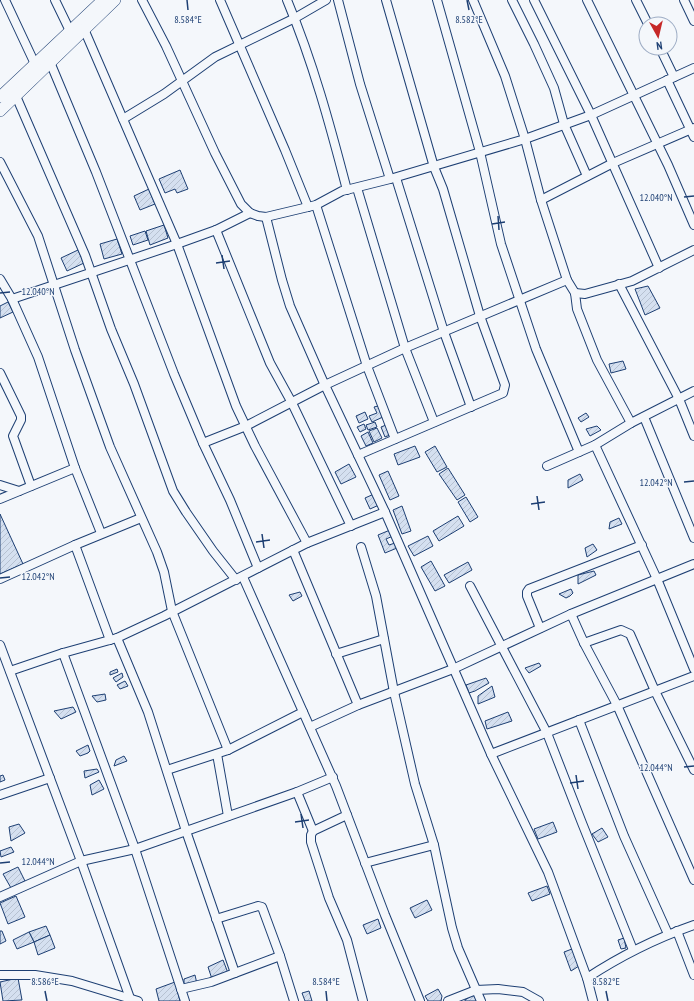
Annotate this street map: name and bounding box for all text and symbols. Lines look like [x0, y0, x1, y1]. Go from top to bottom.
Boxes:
text: 8.584°E [174, 13, 202, 26]
text: 8.582°E [455, 13, 483, 26]
north arrow [638, 16, 678, 56]
text: N [655, 39, 663, 53]
text: 12.040°N [639, 191, 673, 204]
text: 12.040°N [21, 285, 55, 298]
text: 12.042°N [639, 476, 673, 489]
text: 12.042°N [21, 570, 55, 583]
text: 12.044°N [639, 761, 673, 774]
text: 12.044°N [21, 855, 55, 868]
text: 8.586°E [31, 975, 59, 988]
text: 8.584°E [312, 975, 340, 988]
text: 8.582°E [592, 975, 620, 988]

